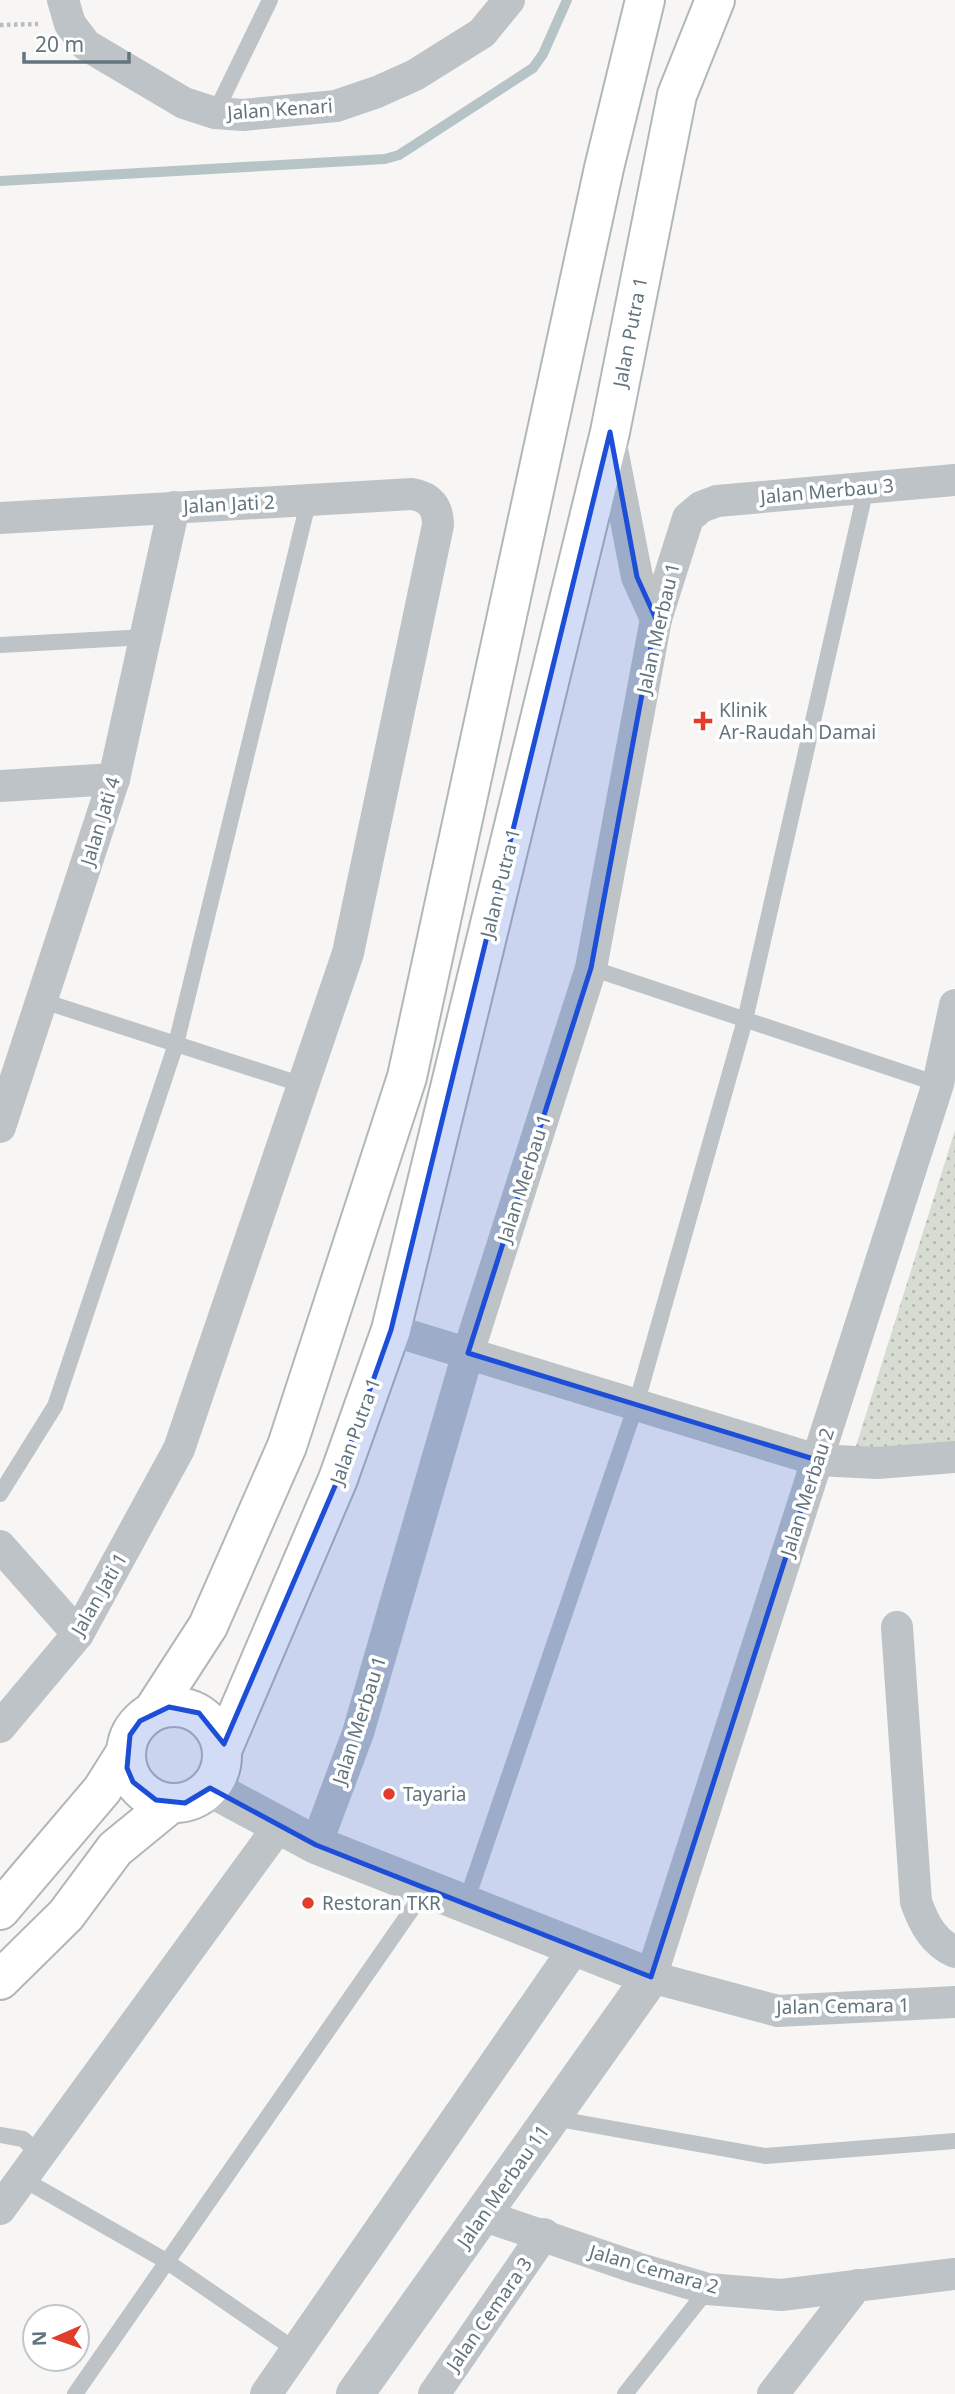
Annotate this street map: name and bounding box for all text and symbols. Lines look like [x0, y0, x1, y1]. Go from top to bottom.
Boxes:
scale bar [24, 21, 130, 65]
text: 20 m [35, 30, 84, 58]
street label: Jalan Kenari [224, 92, 334, 126]
street label: Jalan Putra 1 [606, 274, 653, 391]
street label: Jalan Merbau 3 [757, 472, 895, 510]
street label: Jalan Jati 2 [181, 489, 275, 519]
street label: Jalan Merbau 1 [630, 560, 686, 698]
place label: Klinik Ar-Raudah Damai [719, 697, 876, 745]
marker: Klinik Ar-Raudah Damai [693, 711, 713, 731]
street label: Jalan Jati 4 [74, 773, 126, 870]
street label: Jalan Putra 1 [473, 825, 526, 942]
street label: Jalan Merbau 1 [490, 1110, 557, 1248]
street label: Jalan Putra 1 [323, 1374, 386, 1490]
street label: Jalan Merbau 2 [773, 1424, 840, 1562]
street label: Jalan Jati 1 [64, 1548, 133, 1642]
street label: Jalan Merbau 1 [325, 1652, 392, 1790]
place label: Tayaria [403, 1781, 466, 1807]
marker: Tayaria [381, 1786, 397, 1802]
place label: Restoran TKR [322, 1890, 441, 1916]
marker: Restoran TKR [300, 1895, 316, 1911]
street label: Jalan Cemara 1 [774, 1992, 910, 2020]
street label: Jalan Merbau 11 [450, 2119, 555, 2254]
street label: Jalan Cemara 2 [584, 2238, 722, 2300]
street label: Jalan Cemara 3 [439, 2252, 538, 2378]
north arrow [21, 2303, 91, 2373]
text: N [26, 2330, 52, 2347]

